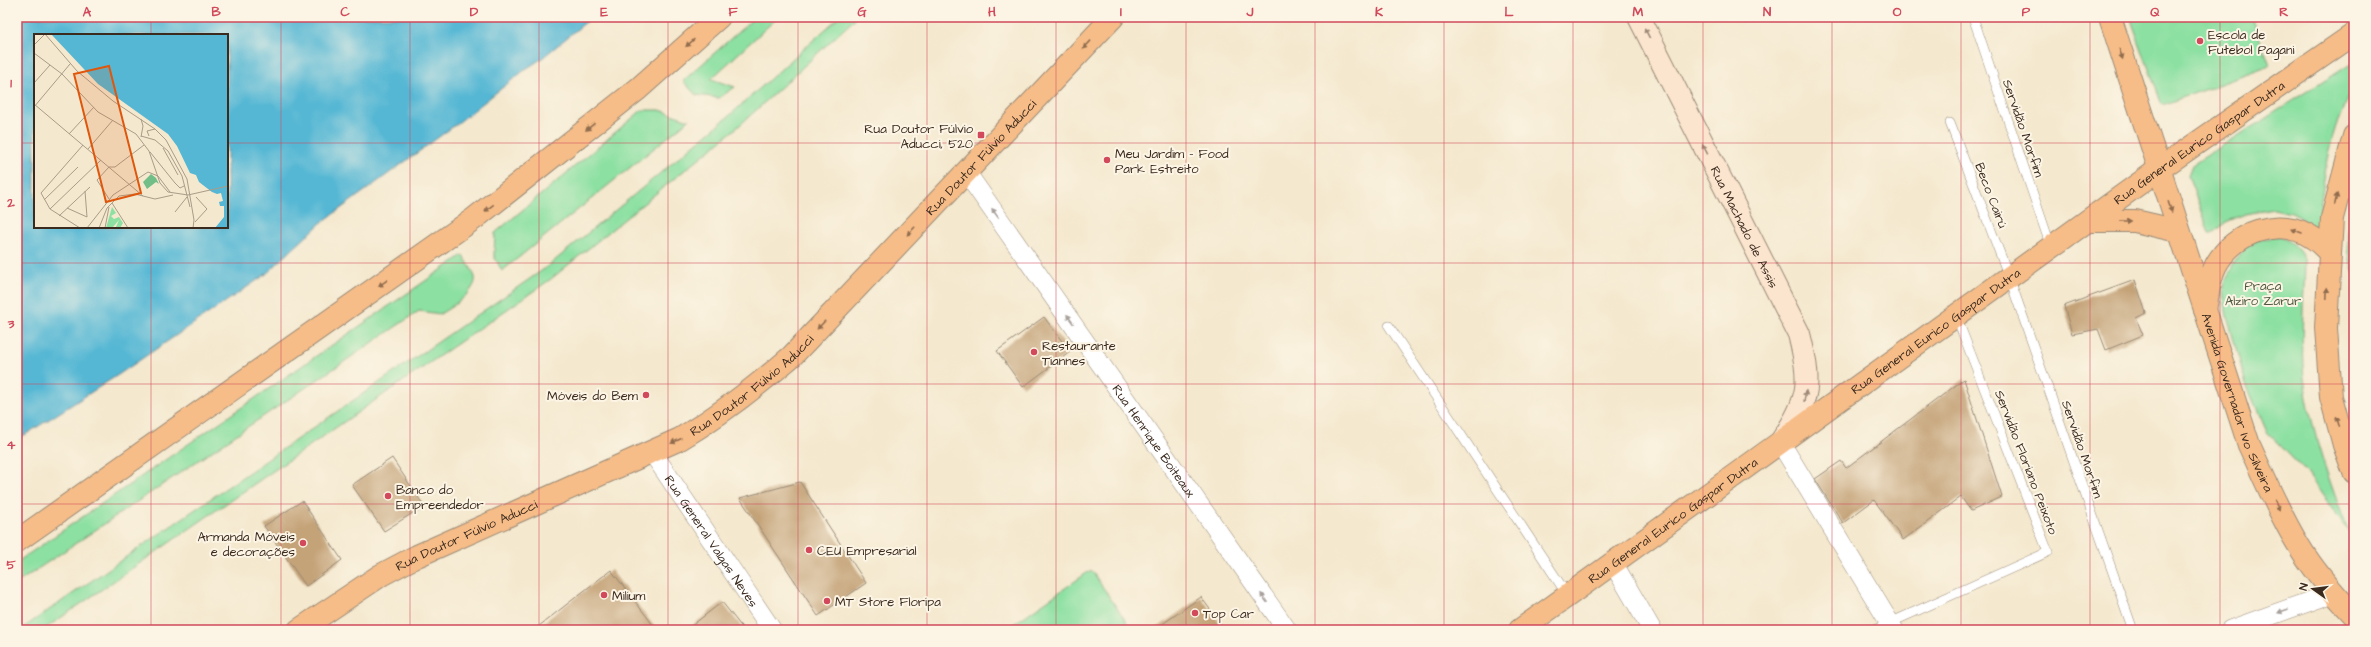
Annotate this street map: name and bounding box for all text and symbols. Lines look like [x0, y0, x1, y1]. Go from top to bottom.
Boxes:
text: A [83, 3, 92, 21]
text: B [211, 3, 221, 21]
text: C [340, 3, 350, 21]
text: D [470, 3, 479, 21]
text: E [600, 3, 608, 21]
text: F [728, 3, 738, 21]
text: G [857, 3, 867, 21]
text: H [988, 3, 996, 21]
text: I [1120, 3, 1122, 21]
text: J [1246, 3, 1254, 21]
text: K [1375, 3, 1383, 21]
text: L [1504, 3, 1514, 21]
text: M [1633, 3, 1644, 21]
text: N [1763, 3, 1771, 21]
text: O [1893, 3, 1902, 21]
text: P [2022, 3, 2031, 21]
text: Q [2150, 3, 2160, 21]
text: R [2279, 3, 2289, 21]
place label: Escola de Futebol Pagani [2208, 26, 2294, 60]
one-way arrow [1644, 27, 1650, 39]
inset map [34, 34, 228, 228]
marker: Escola de Futebol Pagani [2195, 36, 2205, 46]
one-way arrow [685, 38, 694, 47]
one-way arrow [1082, 40, 1091, 50]
one-way arrow [2119, 49, 2125, 61]
text: 1 [10, 74, 12, 92]
street label: Servidão Morfim [1998, 77, 2048, 180]
street label: Rua General Eurico Gaspar Dutra [2110, 77, 2289, 209]
street label: Rua Doutor Fúlvio Aducci [922, 95, 1041, 220]
place label: Rua Doutor Fúlvio Aducci, 520 [864, 120, 974, 153]
one-way arrow [585, 122, 596, 131]
marker: Rua Doutor Fúlvio Aducci, 520 [976, 130, 986, 140]
one-way arrow [1702, 143, 1709, 155]
place label: Meu Jardim - Food Park Estreito [1115, 145, 1229, 178]
marker: Meu Jardim - Food Park Estreito [1102, 155, 1112, 165]
street label: Beco Cairú [1970, 160, 2012, 231]
street label: Rua Machado de Assis [1706, 163, 1783, 292]
one-way arrow [2334, 193, 2340, 206]
text: 2 [6, 194, 15, 212]
one-way arrow [2168, 202, 2174, 214]
one-way arrow [483, 203, 494, 212]
one-way arrow [991, 208, 999, 218]
one-way arrow [2120, 218, 2133, 224]
one-way arrow [906, 226, 915, 236]
one-way arrow [2290, 227, 2302, 233]
street label: Rua General Eurico Gaspar Dutra [1847, 264, 2025, 399]
park label: Praça Alziro Zarur [2225, 277, 2301, 310]
one-way arrow [378, 279, 388, 287]
one-way arrow [2324, 286, 2330, 299]
street label: Avenida Governador Ivo Silveira [2197, 311, 2277, 496]
one-way arrow [1066, 314, 1074, 325]
text: 3 [7, 315, 15, 333]
one-way arrow [817, 321, 826, 330]
street label: Rua Doutor Fúlvio Aducci [687, 331, 818, 441]
place label: Restaurante Tiannes [1042, 337, 1116, 370]
marker: Restaurante Tiannes [1029, 347, 1039, 357]
street label: Rua Henrique Boiteaux [1108, 381, 1200, 502]
place label: Móveis do Bem [547, 387, 639, 405]
street label: Servidão Floriano Peixoto [1990, 387, 2062, 538]
marker: Móveis do Bem [641, 390, 651, 400]
one-way arrow [1802, 390, 1808, 402]
street label: Servidão Morfim [2057, 398, 2107, 501]
one-way arrow [2335, 416, 2341, 428]
text: 4 [7, 436, 16, 454]
one-way arrow [671, 438, 682, 444]
street label: Rua General Eurico Gaspar Dutra [1585, 453, 1762, 588]
street label: Rua General Valgas Neves [660, 472, 762, 611]
place label: Banco do Empreendedor [396, 481, 484, 514]
marker: Banco do Empreendedor [383, 491, 393, 501]
street label: Rua Doutor Fúlvio Aducci [393, 496, 540, 576]
one-way arrow [2274, 500, 2280, 511]
place label: Armanda Móveis e decorações [197, 528, 295, 561]
marker: Armanda Móveis e decorações [298, 538, 308, 548]
place label: CEU Empresarial [817, 542, 917, 560]
marker: CEU Empresarial [804, 545, 814, 555]
text: 5 [6, 556, 16, 574]
north arrow [2293, 569, 2333, 609]
text: N [2296, 581, 2312, 592]
place label: Milium [612, 587, 646, 605]
marker: Milium [599, 590, 609, 600]
place label: MT Store Floripa [835, 593, 941, 611]
one-way arrow [1260, 593, 1268, 603]
marker: MT Store Floripa [822, 596, 832, 606]
place label: Top Car [1203, 605, 1254, 623]
marker: Top Car [1190, 608, 1200, 618]
one-way arrow [2277, 608, 2289, 614]

